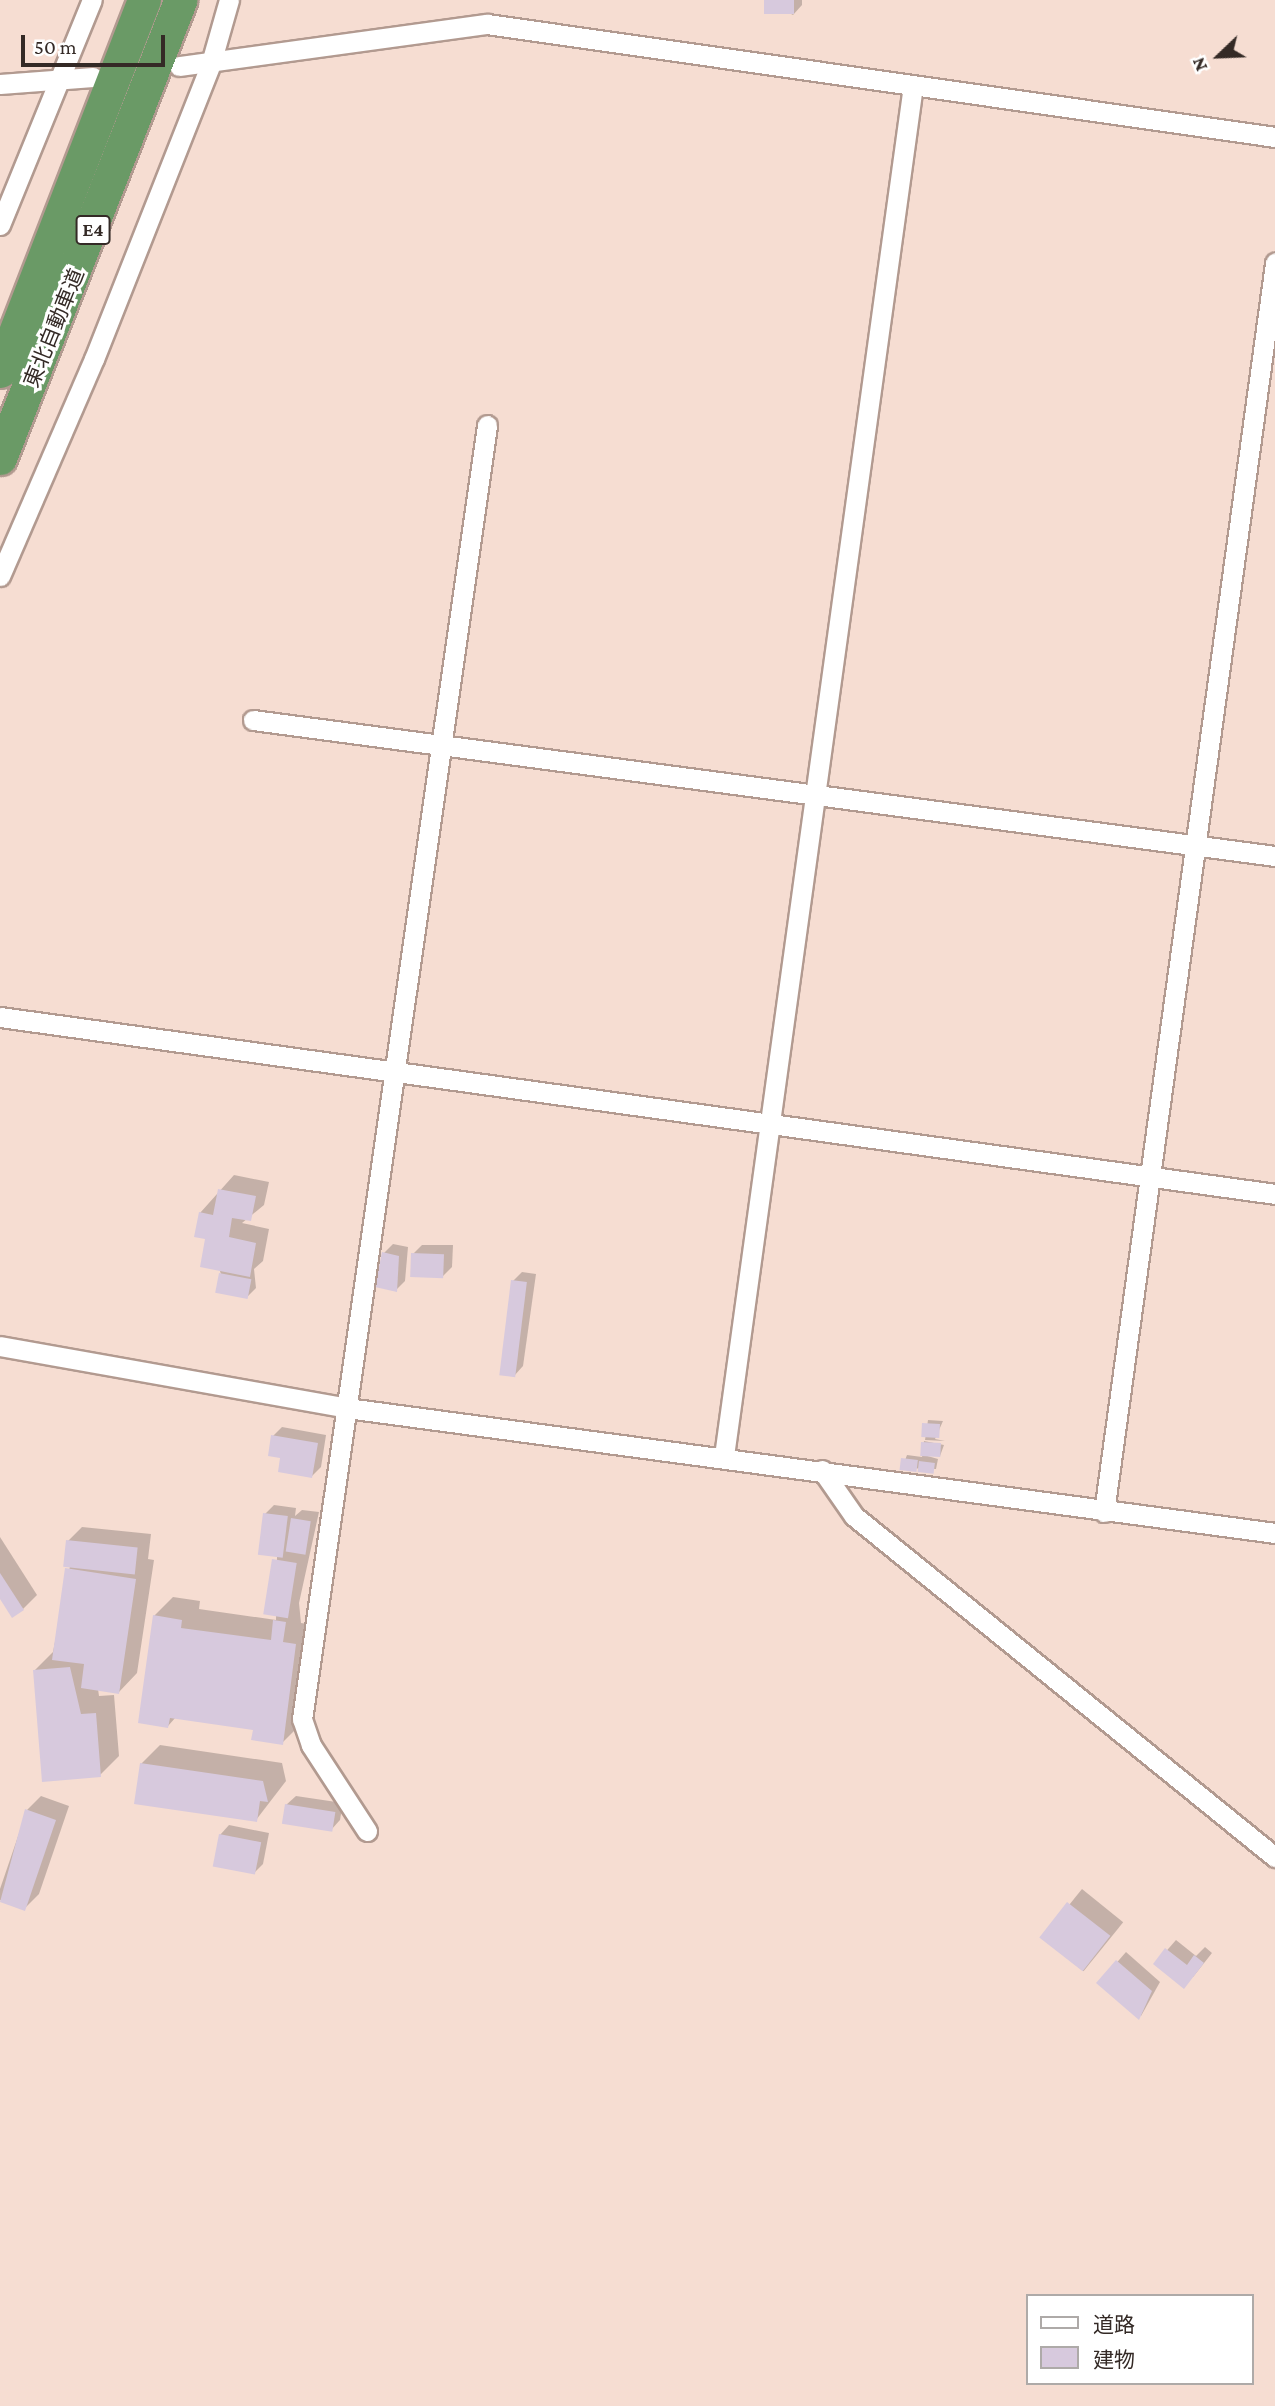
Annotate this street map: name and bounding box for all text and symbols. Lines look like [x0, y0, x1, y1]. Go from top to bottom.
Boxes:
scale bar [24, 21, 168, 65]
north arrow [1184, 21, 1254, 91]
text: 50 m [34, 35, 77, 59]
text: N [1187, 54, 1211, 74]
road number: E4 [76, 214, 110, 246]
street label: 東北自動車道 [19, 265, 89, 391]
legend [1026, 2294, 1254, 2385]
text: 道路 [1093, 2313, 1135, 2337]
text: 建物 [1093, 2348, 1135, 2372]

